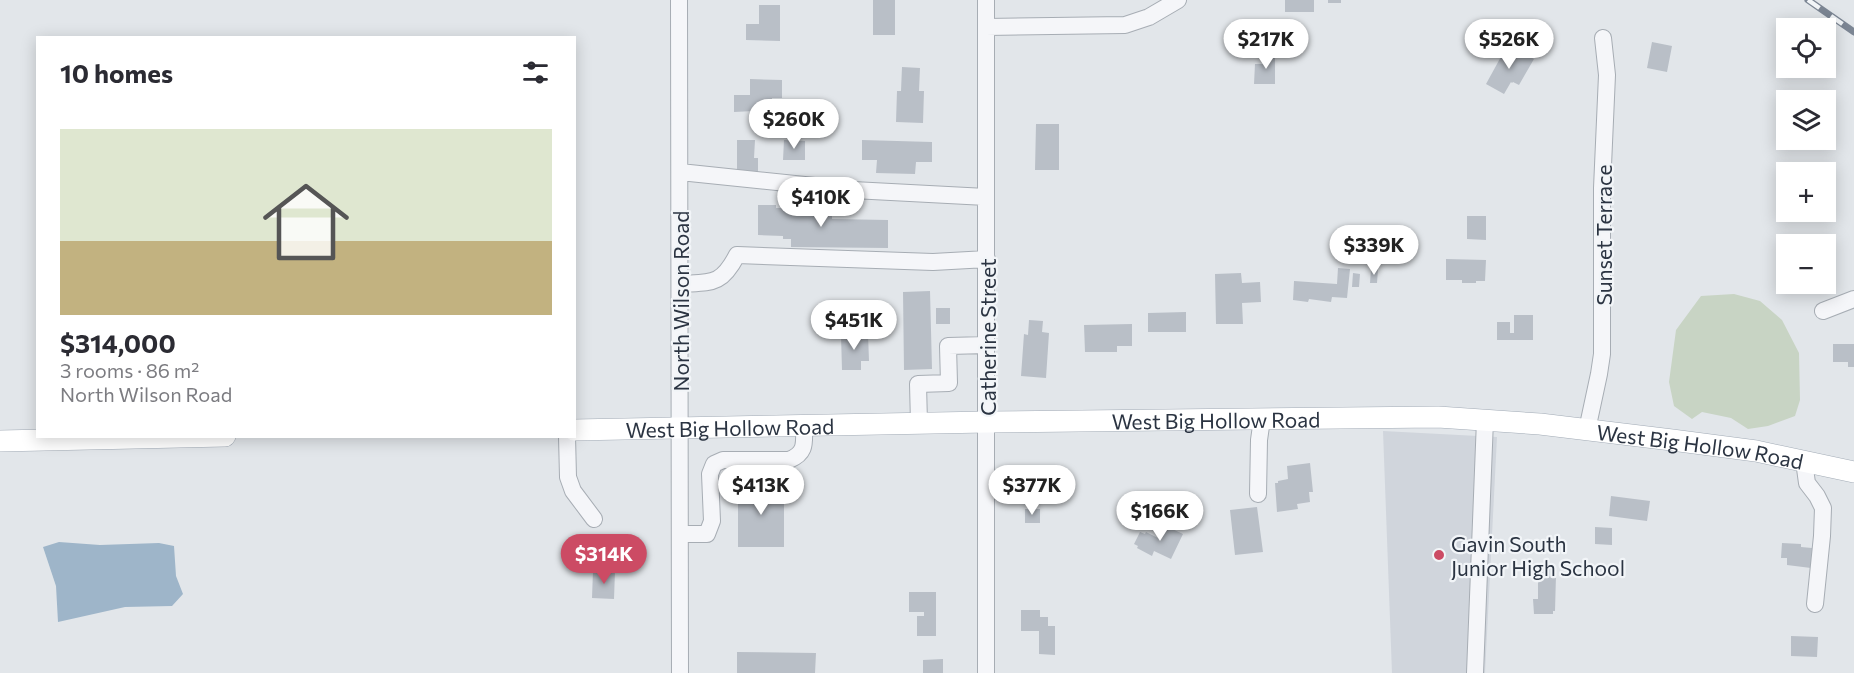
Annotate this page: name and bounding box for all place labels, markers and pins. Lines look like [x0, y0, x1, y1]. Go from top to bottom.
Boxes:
pin: $217K [1224, 19, 1308, 70]
pin: $526K [1467, 19, 1551, 70]
pin: $260K [752, 99, 836, 150]
pin: $410K [779, 177, 863, 228]
pin: $339K [1332, 225, 1416, 276]
pin: $451K [812, 300, 896, 351]
pin: $413K [719, 465, 803, 516]
pin: $377K [990, 465, 1074, 516]
pin: $166K [1118, 491, 1202, 542]
place label: Gavin South Junior High School [1451, 531, 1625, 580]
pin: $314K [562, 534, 646, 585]
marker: Gavin South Junior High School [1432, 548, 1446, 562]

